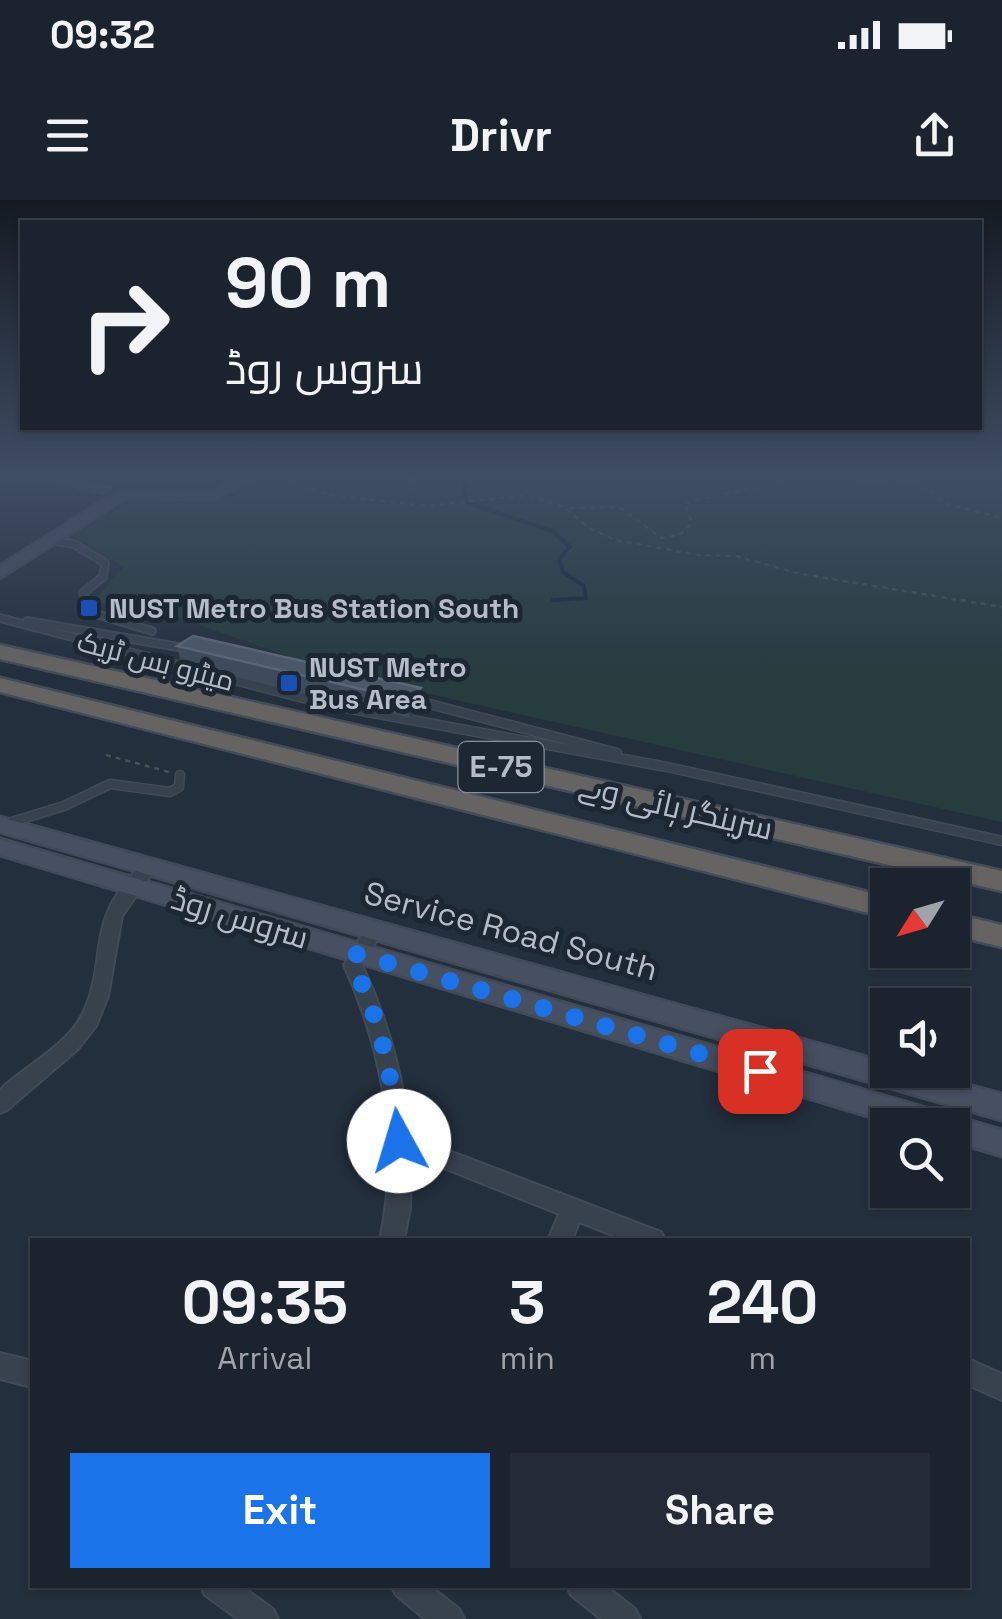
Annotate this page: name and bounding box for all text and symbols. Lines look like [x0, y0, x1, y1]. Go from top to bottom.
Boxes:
text: 09:32 [50, 11, 155, 59]
text: Drivr [450, 107, 552, 164]
icon: menu [40, 108, 95, 163]
icon: share [907, 108, 962, 163]
text: 90 m [225, 238, 391, 327]
icon: right [60, 260, 190, 390]
text: سروس روڈ [225, 340, 424, 397]
place label: NUST Metro Bus Station South [109, 590, 519, 626]
marker: NUST Metro Bus Station South [78, 597, 100, 619]
street label: میٹرو بس ٹریک [74, 623, 238, 699]
place label: NUST Metro Bus Area [309, 649, 467, 717]
marker: NUST Metro Bus Area [278, 672, 300, 694]
road number: E-75 [458, 742, 544, 792]
street label: سرینگر ہائی وے [575, 765, 777, 850]
north arrow [870, 868, 970, 968]
map controls [870, 868, 970, 1208]
street label: Service Road South [360, 873, 662, 989]
street label: سروس روڈ [167, 878, 313, 958]
button: sound [870, 988, 970, 1088]
pin [718, 1029, 803, 1114]
icon: arrive [733, 1044, 788, 1099]
position arrow [347, 1089, 451, 1193]
button: search [870, 1108, 970, 1208]
text: 09:35 [182, 1264, 348, 1341]
text: 3 [509, 1264, 546, 1341]
text: 240 [707, 1264, 818, 1341]
text: Arrival [217, 1338, 312, 1378]
text: min [500, 1338, 555, 1378]
text: m [749, 1338, 776, 1378]
button: Exit [70, 1453, 490, 1568]
button: Share [510, 1453, 930, 1568]

